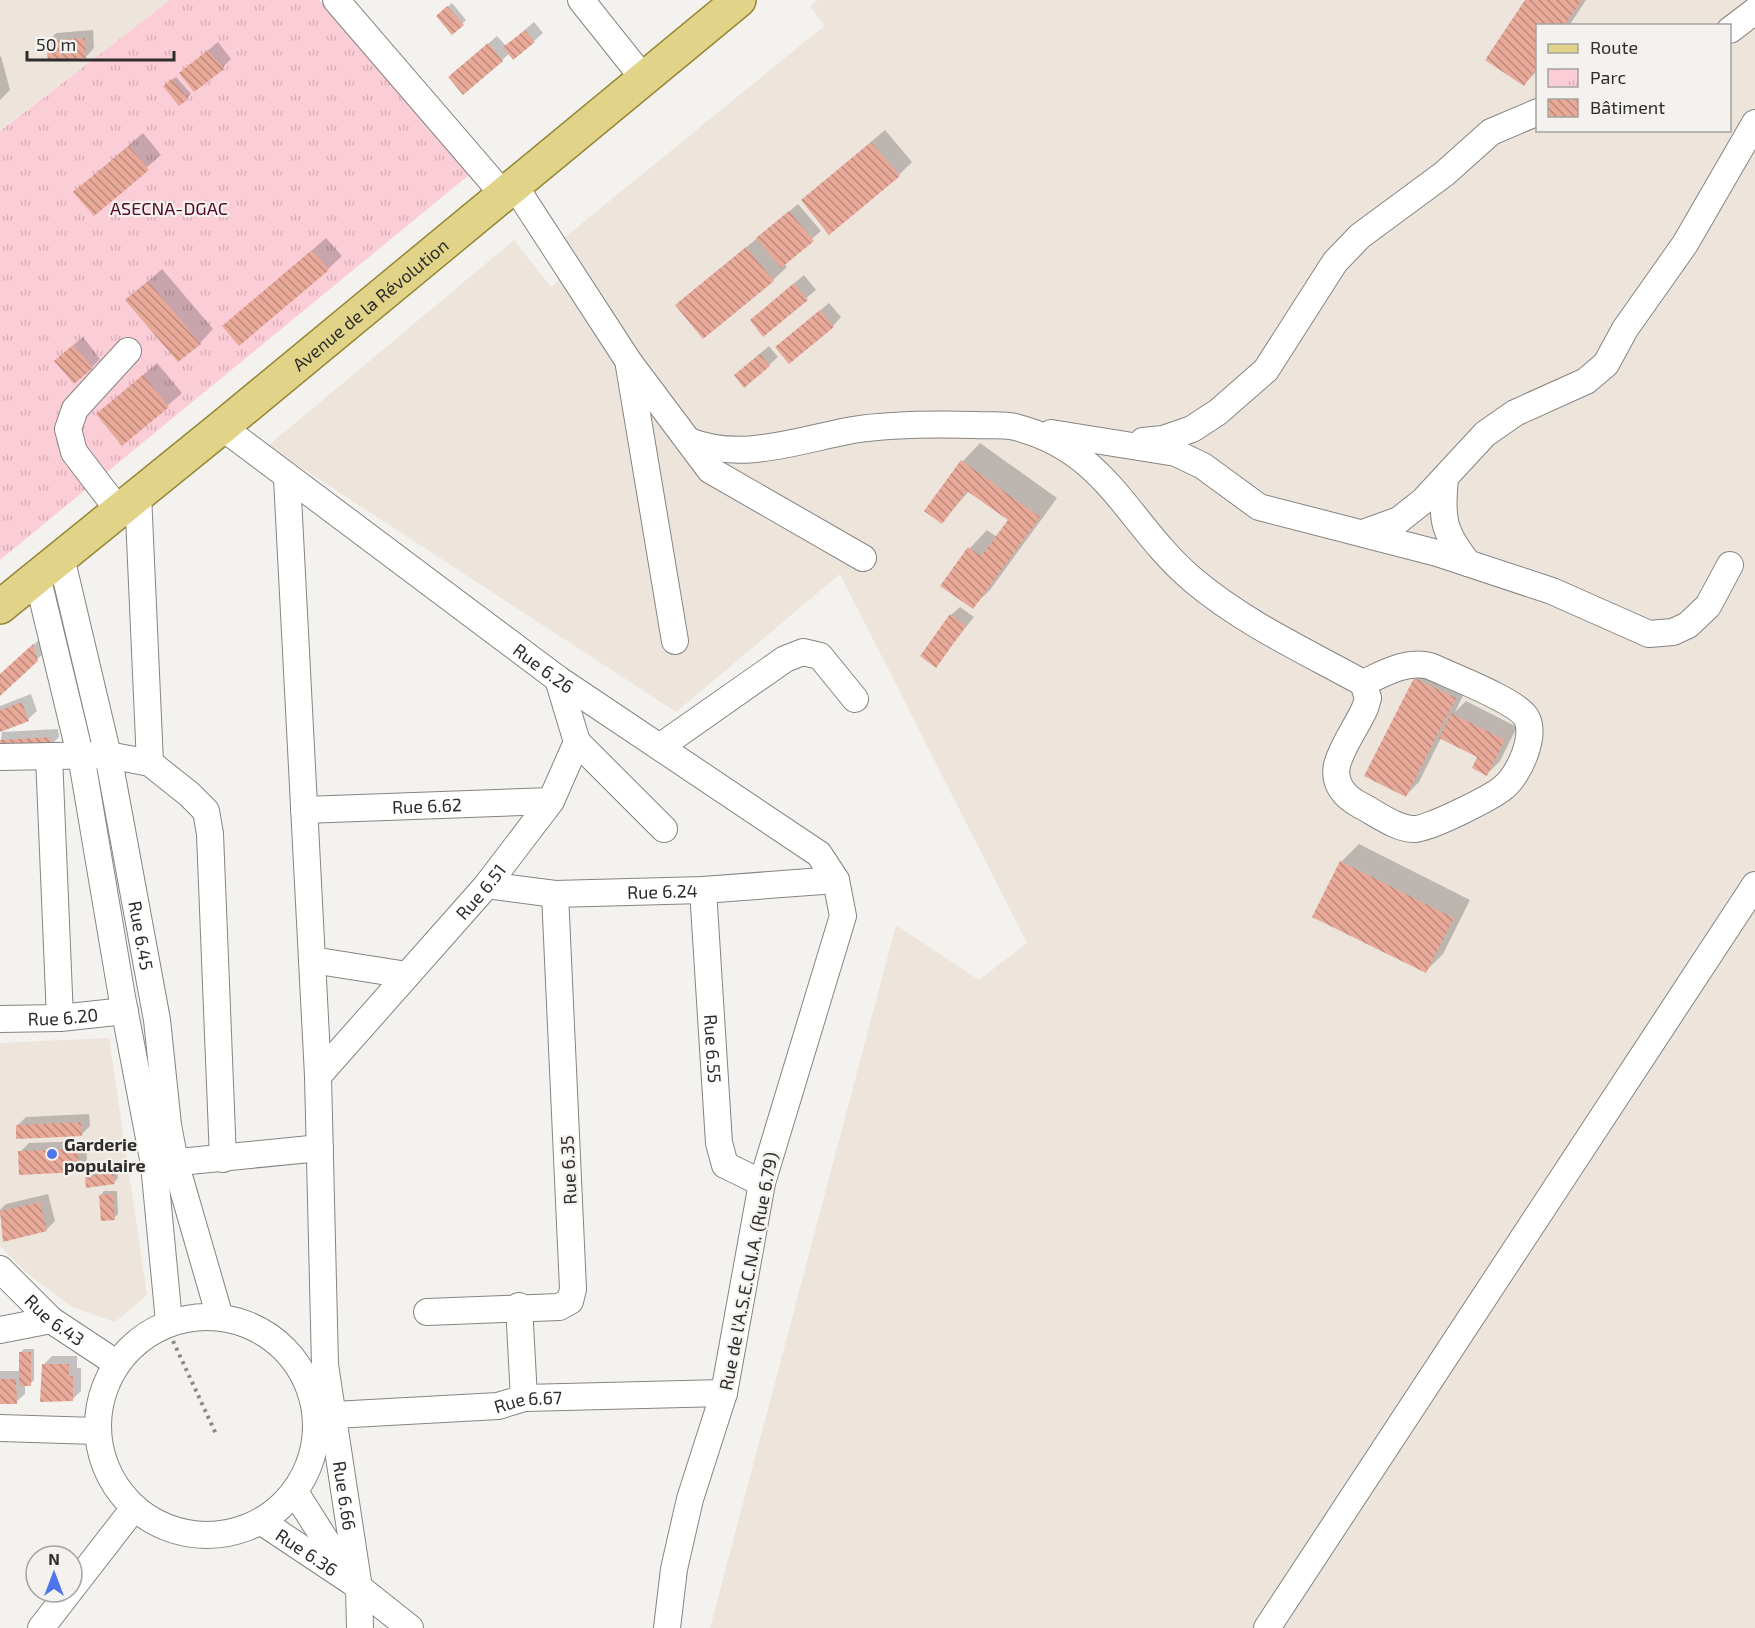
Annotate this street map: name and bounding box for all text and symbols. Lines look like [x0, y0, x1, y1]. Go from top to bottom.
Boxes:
scale bar [27, 24, 174, 62]
legend [1536, 24, 1731, 132]
text: 50 m [36, 33, 76, 55]
text: Route [1590, 36, 1638, 58]
text: Parc [1590, 66, 1626, 88]
text: Bâtiment [1590, 96, 1665, 118]
park label: ASECNA-DGAC [110, 197, 228, 219]
street label: Avenue de la Révolution [288, 234, 453, 375]
street label: Rue 6.26 [509, 638, 578, 698]
street label: Rue 6.62 [392, 793, 462, 818]
street label: Rue 6.51 [451, 859, 510, 924]
street label: Rue 6.24 [627, 879, 698, 903]
street label: Rue 6.45 [124, 899, 159, 972]
street label: Rue 6.20 [28, 1003, 99, 1030]
street label: Rue 6.55 [700, 1014, 726, 1084]
place label: Garderie populaire [64, 1133, 146, 1176]
street label: Rue 6.35 [555, 1135, 581, 1205]
marker: Garderie populaire [45, 1147, 59, 1161]
street label: Rue de l'A.S.E.C.N.A. (Rue 6.79) [714, 1150, 782, 1392]
street label: Rue 6.43 [20, 1289, 89, 1350]
street label: Rue 6.67 [491, 1386, 562, 1418]
street label: Rue 6.66 [329, 1459, 361, 1532]
street label: Rue 6.36 [272, 1523, 342, 1580]
north arrow [24, 1544, 84, 1604]
text: N [48, 1549, 60, 1568]

